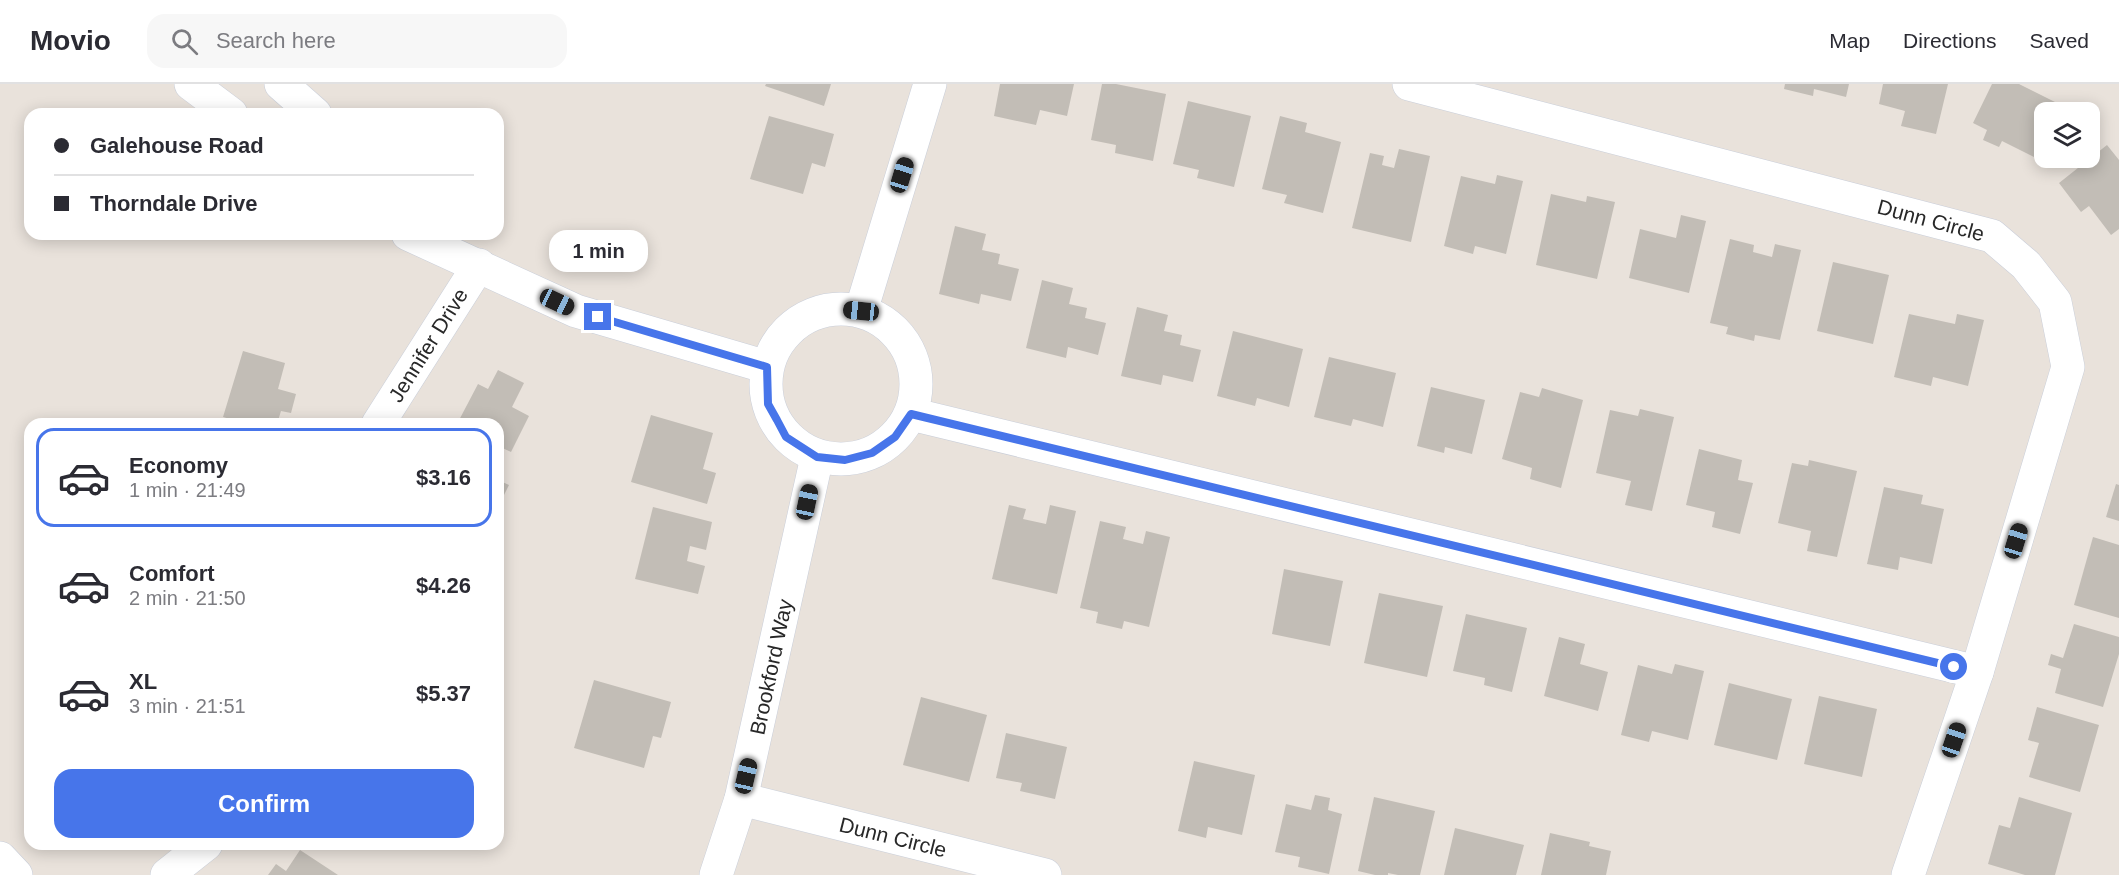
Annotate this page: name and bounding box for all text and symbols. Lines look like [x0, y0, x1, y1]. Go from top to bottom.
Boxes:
search box [147, 14, 567, 68]
text: Movio [30, 25, 111, 56]
icon: search [168, 25, 201, 58]
text: Search here [216, 28, 336, 53]
text: Map [1829, 29, 1870, 52]
text: Directions [1903, 29, 1996, 52]
text: Saved [2029, 29, 2089, 52]
map controls [2034, 102, 2100, 168]
button: layers [2034, 102, 2100, 168]
text: Galehouse Road [90, 133, 264, 158]
car [888, 155, 916, 195]
text: Thorndale Drive [90, 191, 257, 216]
street label: Dunn Circle [1875, 195, 1987, 245]
callout: 1 min [548, 230, 648, 272]
text: 1 min [572, 240, 625, 262]
street label: Jennifer Drive [384, 284, 472, 406]
car [537, 286, 577, 318]
car [842, 300, 880, 322]
route end [584, 303, 611, 330]
icon: car [57, 451, 111, 505]
text: Economy [129, 453, 228, 478]
text: $3.16 [416, 465, 471, 490]
text: 1 min · 21:49 [129, 479, 246, 501]
car [794, 483, 820, 521]
car [2002, 521, 2030, 561]
icon: car [57, 559, 111, 613]
text: Comfort [129, 561, 215, 586]
text: $4.26 [416, 573, 471, 598]
text: 2 min · 21:50 [129, 587, 246, 609]
street label: Brookford Way [745, 597, 797, 737]
route start [1940, 653, 1967, 680]
icon: car [57, 667, 111, 721]
text: XL [129, 669, 157, 694]
text: $5.37 [416, 681, 471, 706]
text: 3 min · 21:51 [129, 695, 246, 717]
car [1940, 720, 1968, 760]
car [733, 756, 759, 796]
button: Confirm [54, 769, 474, 838]
street label: Dunn Circle [837, 813, 949, 861]

